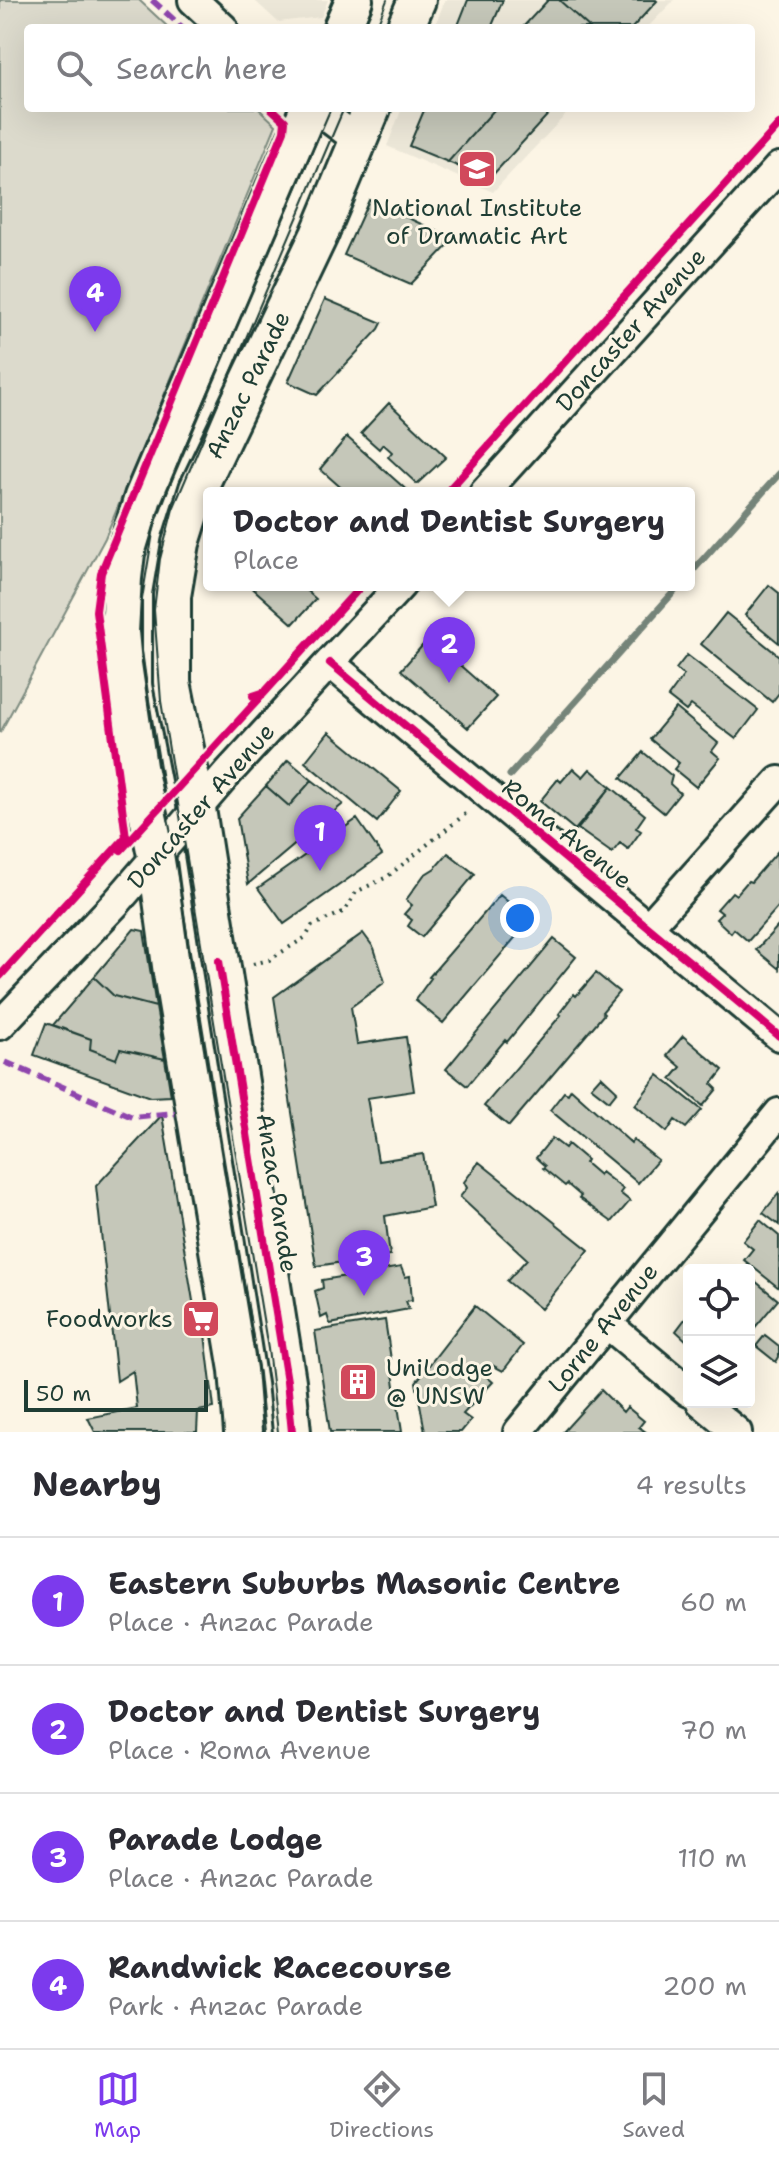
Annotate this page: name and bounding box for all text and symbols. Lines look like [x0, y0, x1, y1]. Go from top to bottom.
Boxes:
search box [24, 24, 755, 112]
icon: search [52, 46, 96, 90]
text: Search here [116, 48, 287, 89]
school or university icon: National Institute of Dramatic Art [456, 148, 498, 190]
place label: National Institute of Dramatic Art [372, 192, 582, 252]
street label: Doncaster Avenue [549, 241, 713, 419]
pin: 4 [69, 266, 121, 332]
street label: Anzac Parade [198, 306, 298, 464]
popup [203, 487, 695, 591]
text: Doctor and Dentist Surgery [233, 501, 665, 542]
text: Place [233, 542, 299, 577]
pin: 2 [423, 617, 475, 683]
street label: Doncaster Avenue [120, 716, 282, 896]
street label: Roma Avenue [495, 772, 639, 896]
pin: 1 [294, 805, 346, 871]
your location [500, 898, 540, 938]
street label: Anzac Parade [249, 1111, 305, 1275]
pin: 3 [338, 1230, 390, 1296]
street label: Lorne Avenue [541, 1256, 665, 1400]
map controls [683, 1264, 755, 1408]
button: locate [683, 1264, 755, 1336]
supermarket icon: Foodworks [180, 1298, 222, 1340]
place label: Foodworks [46, 1303, 173, 1335]
button: layers [683, 1336, 755, 1408]
place label: UniLodge @ UNSW [386, 1352, 493, 1412]
building icon: UniLodge @ UNSW [337, 1361, 379, 1403]
scale bar [24, 1376, 208, 1412]
text: 50 m [36, 1379, 91, 1408]
text: Nearby [32, 1461, 162, 1507]
text: 4 results [635, 1467, 747, 1502]
text: Eastern Suburbs Masonic Centre [108, 1563, 621, 1604]
text: 1 [52, 1584, 64, 1619]
text: 60 m [680, 1584, 747, 1619]
text: Place · Anzac Parade [108, 1604, 374, 1639]
text: Doctor and Dentist Surgery [108, 1691, 540, 1732]
text: 2 [49, 1712, 67, 1747]
text: 70 m [680, 1712, 747, 1747]
text: Place · Roma Avenue [108, 1732, 371, 1767]
text: Parade Lodge [108, 1819, 323, 1860]
text: 3 [49, 1840, 67, 1875]
text: 110 m [677, 1840, 747, 1875]
text: Place · Anzac Parade [108, 1860, 374, 1895]
text: Randwick Racecourse [108, 1947, 452, 1988]
text: 4 [49, 1968, 67, 2003]
text: 200 m [662, 1968, 747, 2003]
text: Park · Anzac Parade [108, 1988, 363, 2023]
tab: Map [94, 2067, 141, 2144]
tab: Directions [329, 2067, 434, 2144]
tab: Saved [622, 2067, 685, 2144]

